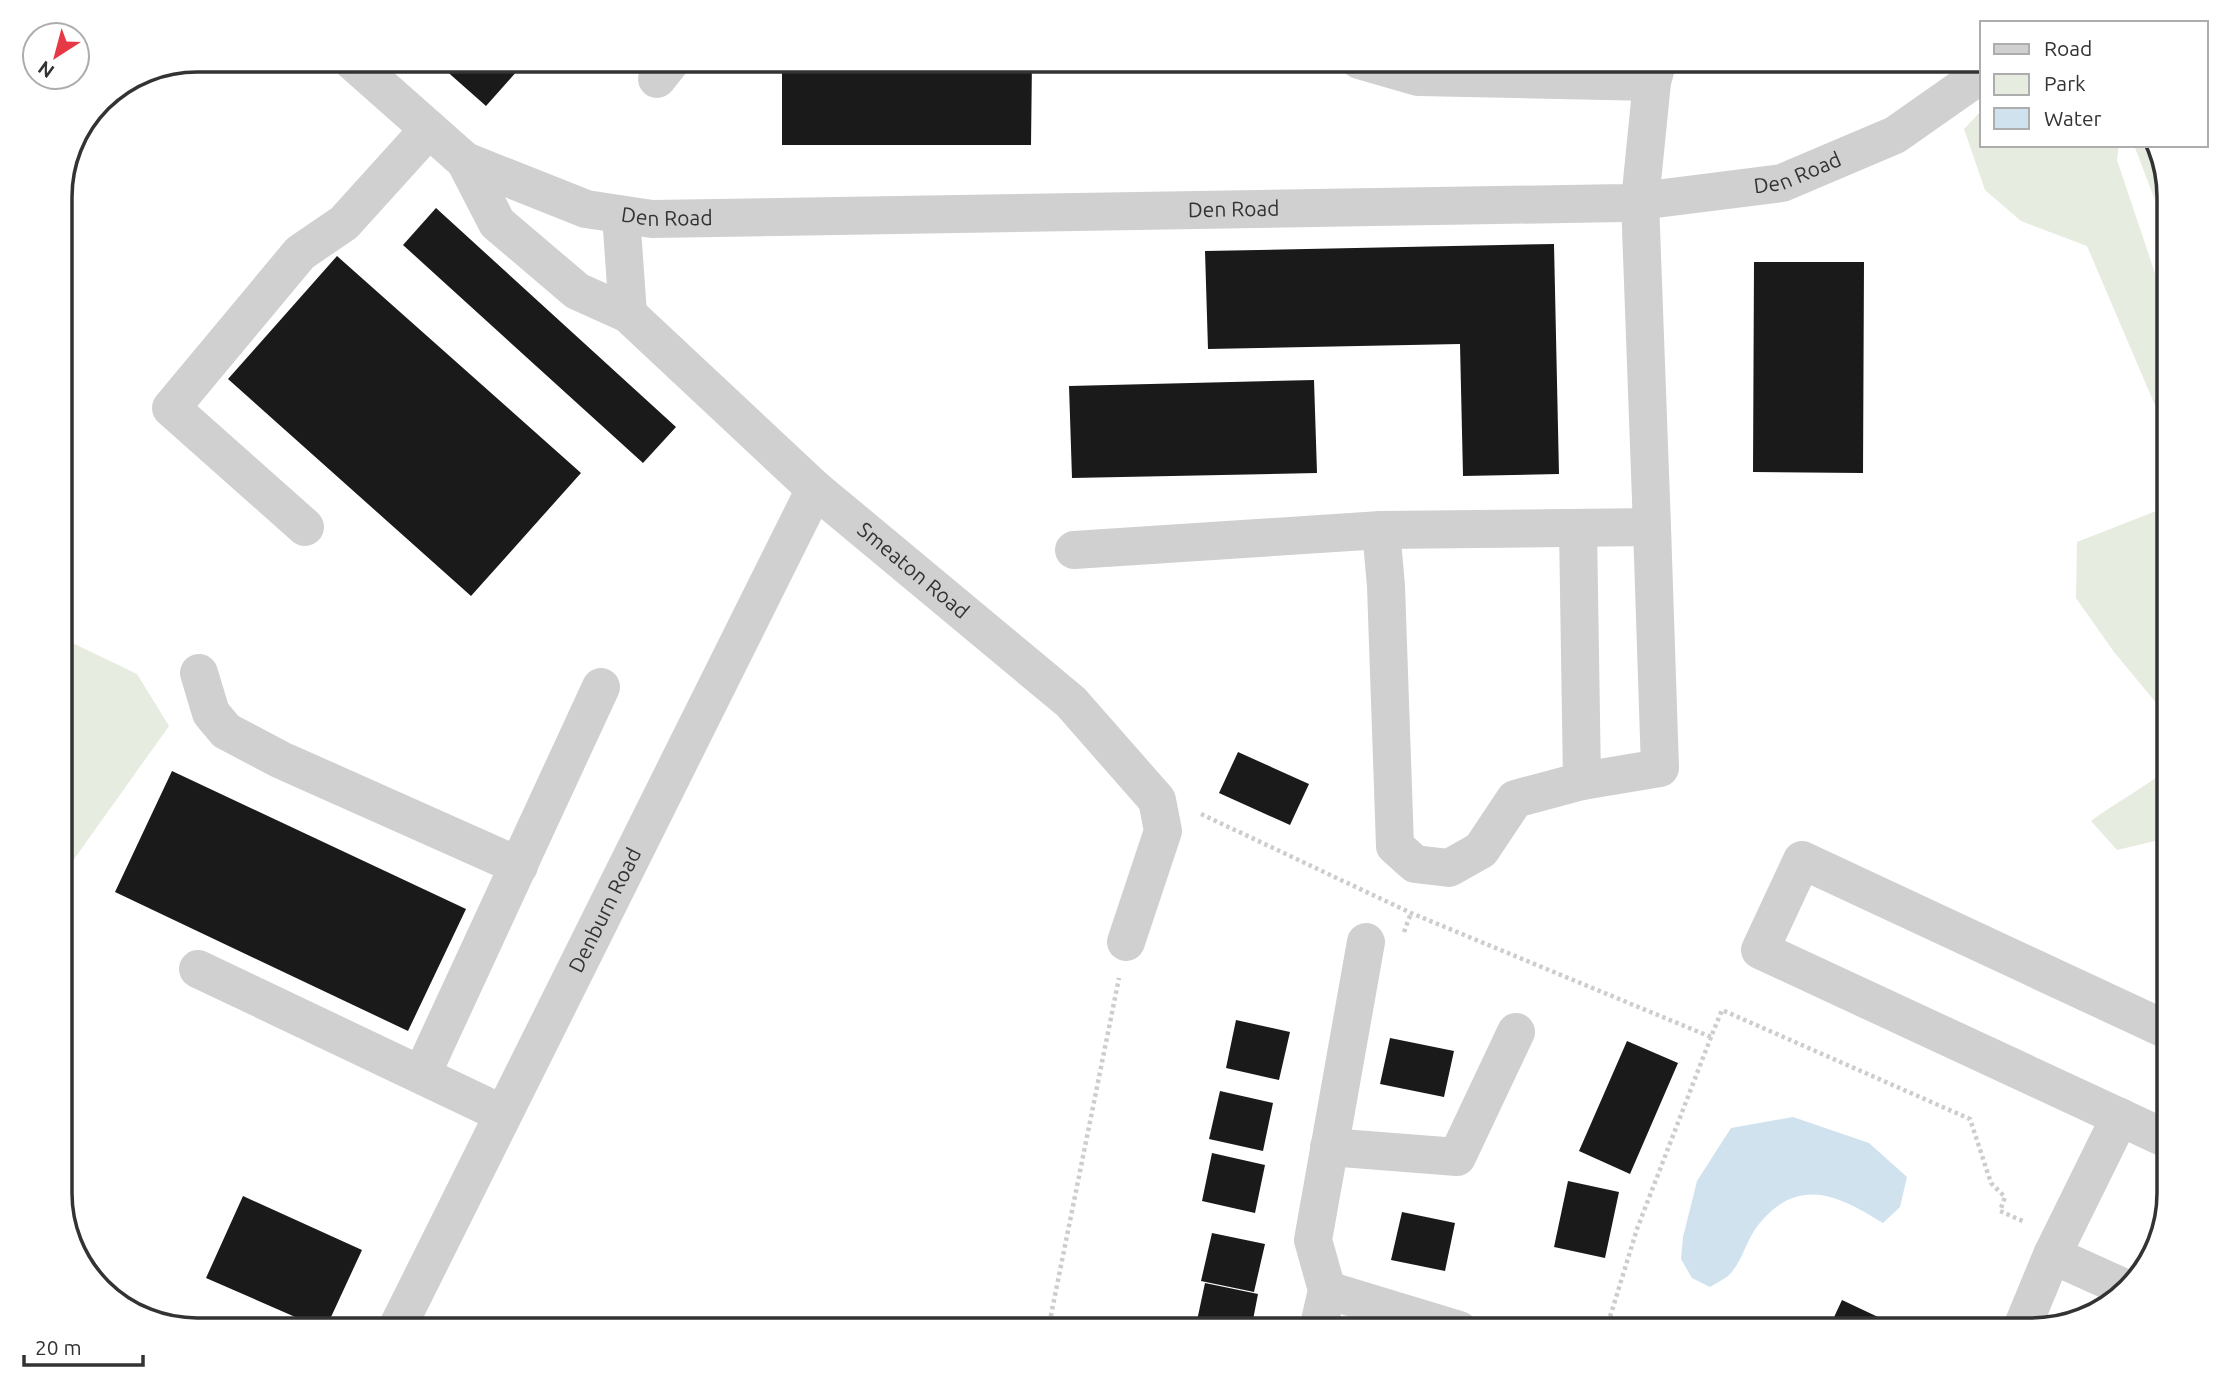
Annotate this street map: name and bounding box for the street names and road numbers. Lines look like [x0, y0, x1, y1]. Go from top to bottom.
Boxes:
street label: Den Road [1752, 146, 1844, 197]
street label: Den Road [1188, 196, 1280, 221]
street label: Den Road [620, 201, 713, 230]
street label: Smeaton Road [853, 517, 974, 623]
street label: Denburn Road [563, 844, 645, 976]

